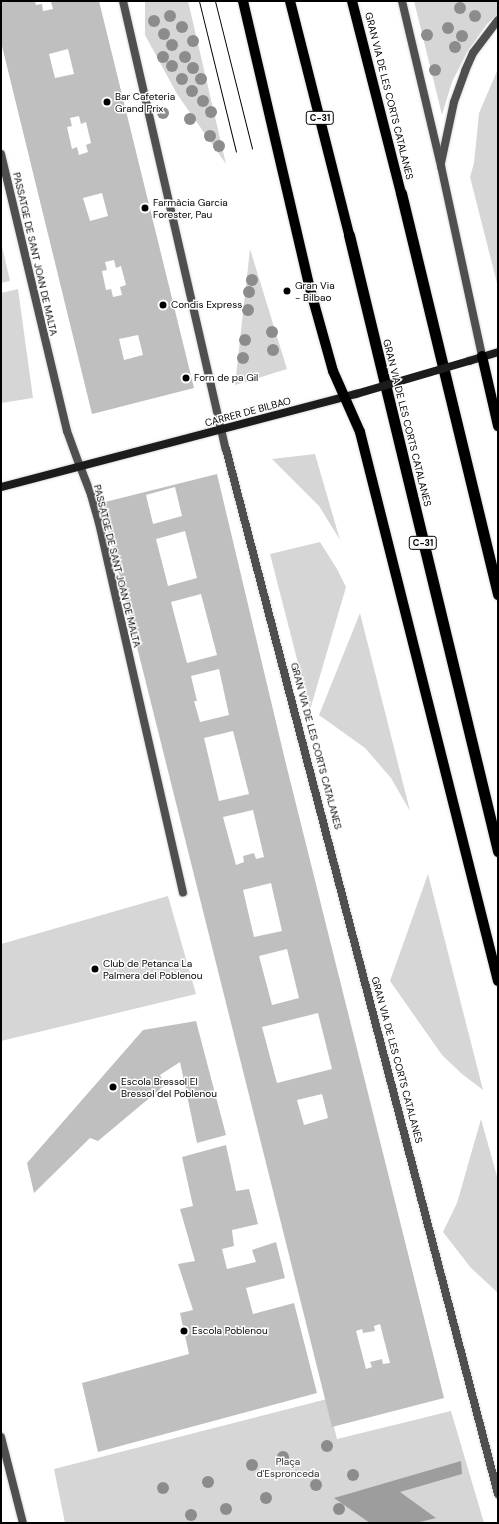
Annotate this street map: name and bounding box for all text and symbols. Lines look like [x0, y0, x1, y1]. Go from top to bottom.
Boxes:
street label: GRAN VIA DE LES CORTS CATALANES [362, 11, 416, 181]
place label: Bar Cafeteria Grand Prix [115, 90, 175, 114]
marker: Bar Cafeteria Grand Prix [102, 97, 112, 107]
road number: C-31 [305, 111, 335, 125]
street label: PASSATGE DE SANT JOAN DE MALTA [10, 171, 60, 337]
place label: Farmàcia Garcia Forester, Pau [153, 196, 228, 220]
marker: Farmàcia Garcia Forester, Pau [140, 203, 150, 213]
place label: Gran Via - Bilbao [295, 279, 335, 302]
marker: Gran Via - Bilbao [282, 286, 292, 296]
place label: Condis Express [171, 299, 242, 311]
marker: Condis Express [158, 300, 168, 310]
street label: GRAN VIA DE LES CORTS CATALANES [380, 338, 434, 508]
place label: Forn de pa Gil [194, 372, 258, 384]
marker: Forn de pa Gil [181, 373, 191, 383]
street label: CARRER DE BILBAO [204, 395, 292, 429]
street label: PASSATGE DE SANT JOAN DE MALTA [91, 483, 143, 649]
road number: C-31 [408, 536, 438, 550]
street label: GRAN VIA DE LES CORTS CATALANES [288, 661, 344, 831]
place label: Club de Petanca La Palmera del Poblenou [103, 957, 202, 980]
marker: Club de Petanca La Palmera del Poblenou [90, 964, 100, 974]
street label: GRAN VIA DE LES CORTS CATALANES [369, 975, 425, 1145]
place label: Escola Bressol El Bressol del Poblenou [121, 1075, 217, 1098]
marker: Escola Bressol El Bressol del Poblenou [108, 1082, 118, 1092]
place label: Escola Poblenou [192, 1325, 268, 1337]
marker: Escola Poblenou [179, 1326, 189, 1336]
park label: Plaça d'Espronceda [256, 1455, 320, 1478]

